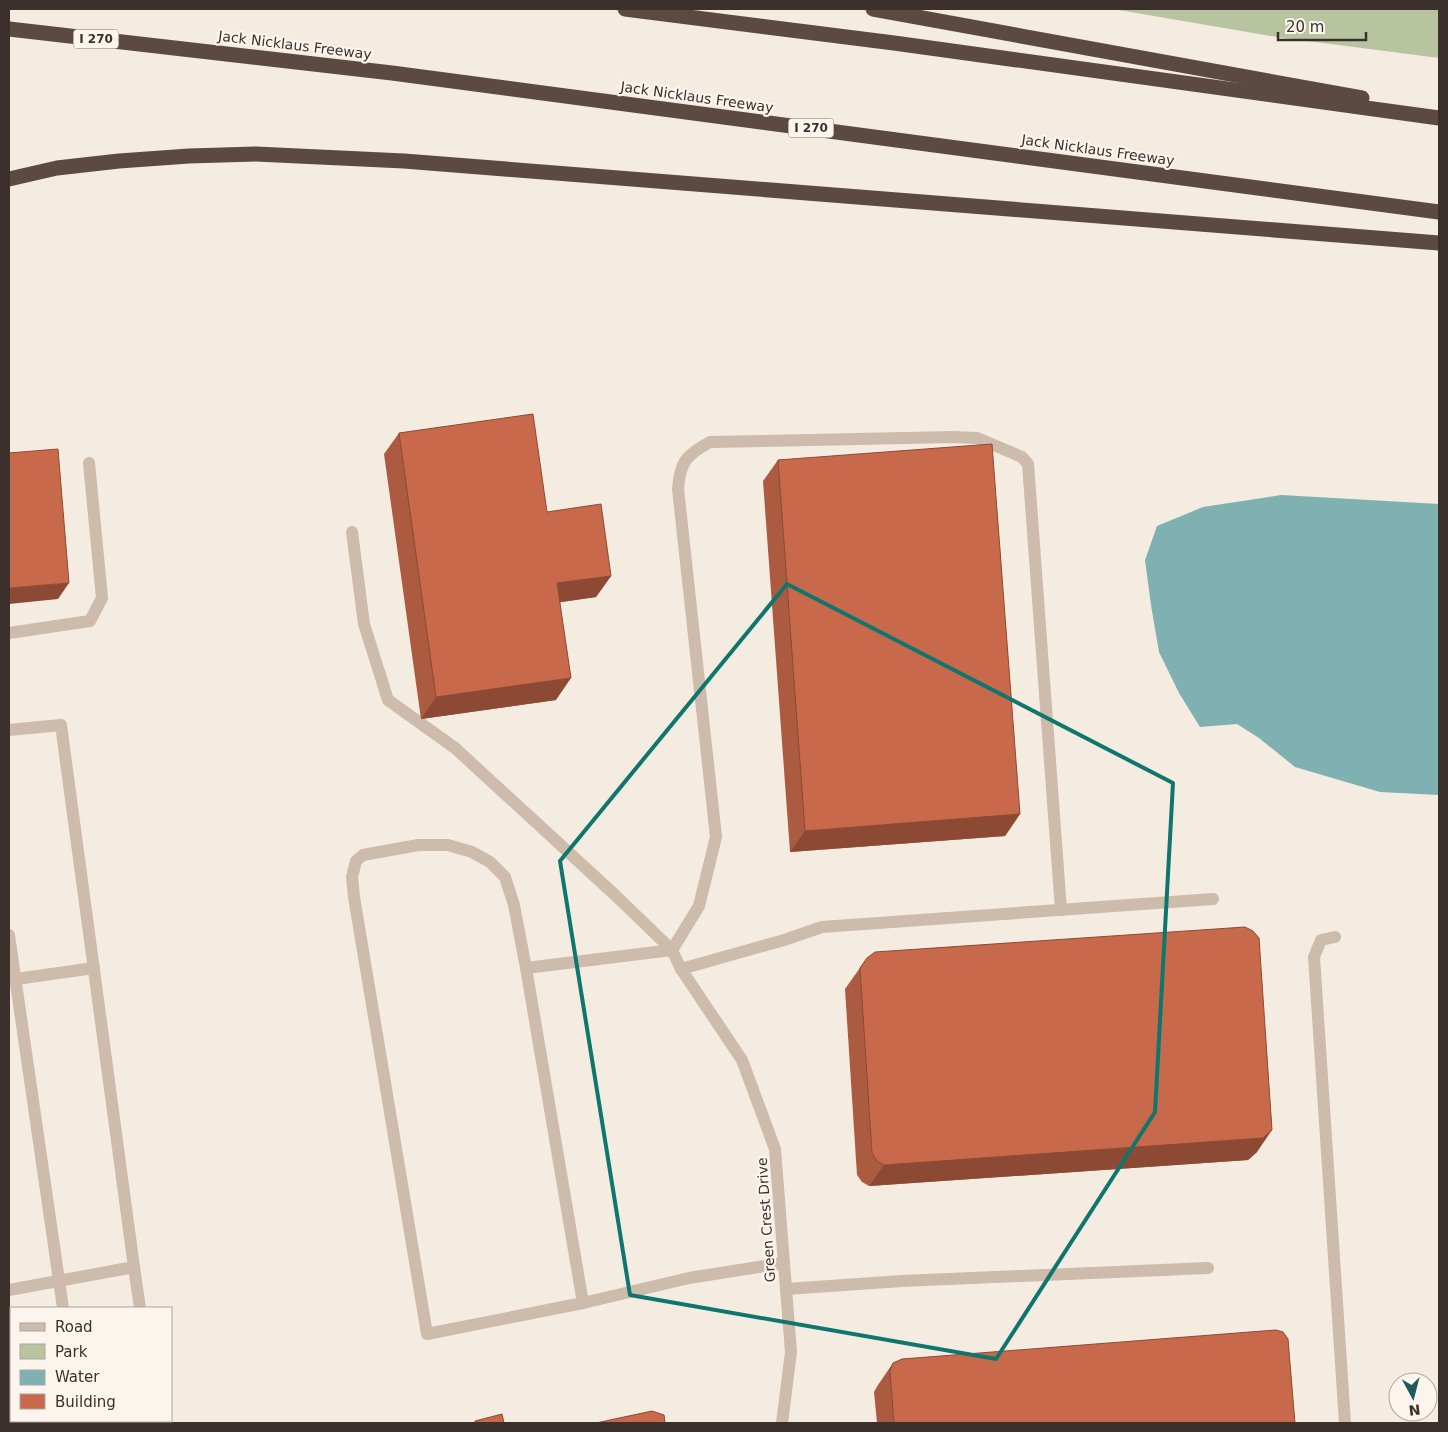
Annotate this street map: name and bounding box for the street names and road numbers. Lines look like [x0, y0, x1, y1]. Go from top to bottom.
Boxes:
street label: Jack Nicklaus Freeway [216, 28, 373, 62]
road number: I 270 [74, 30, 118, 48]
street label: Jack Nicklaus Freeway [619, 78, 774, 116]
road number: I 270 [788, 119, 834, 138]
street label: Jack Nicklaus Freeway [1020, 131, 1175, 169]
street label: Green Crest Drive [754, 1157, 778, 1283]

